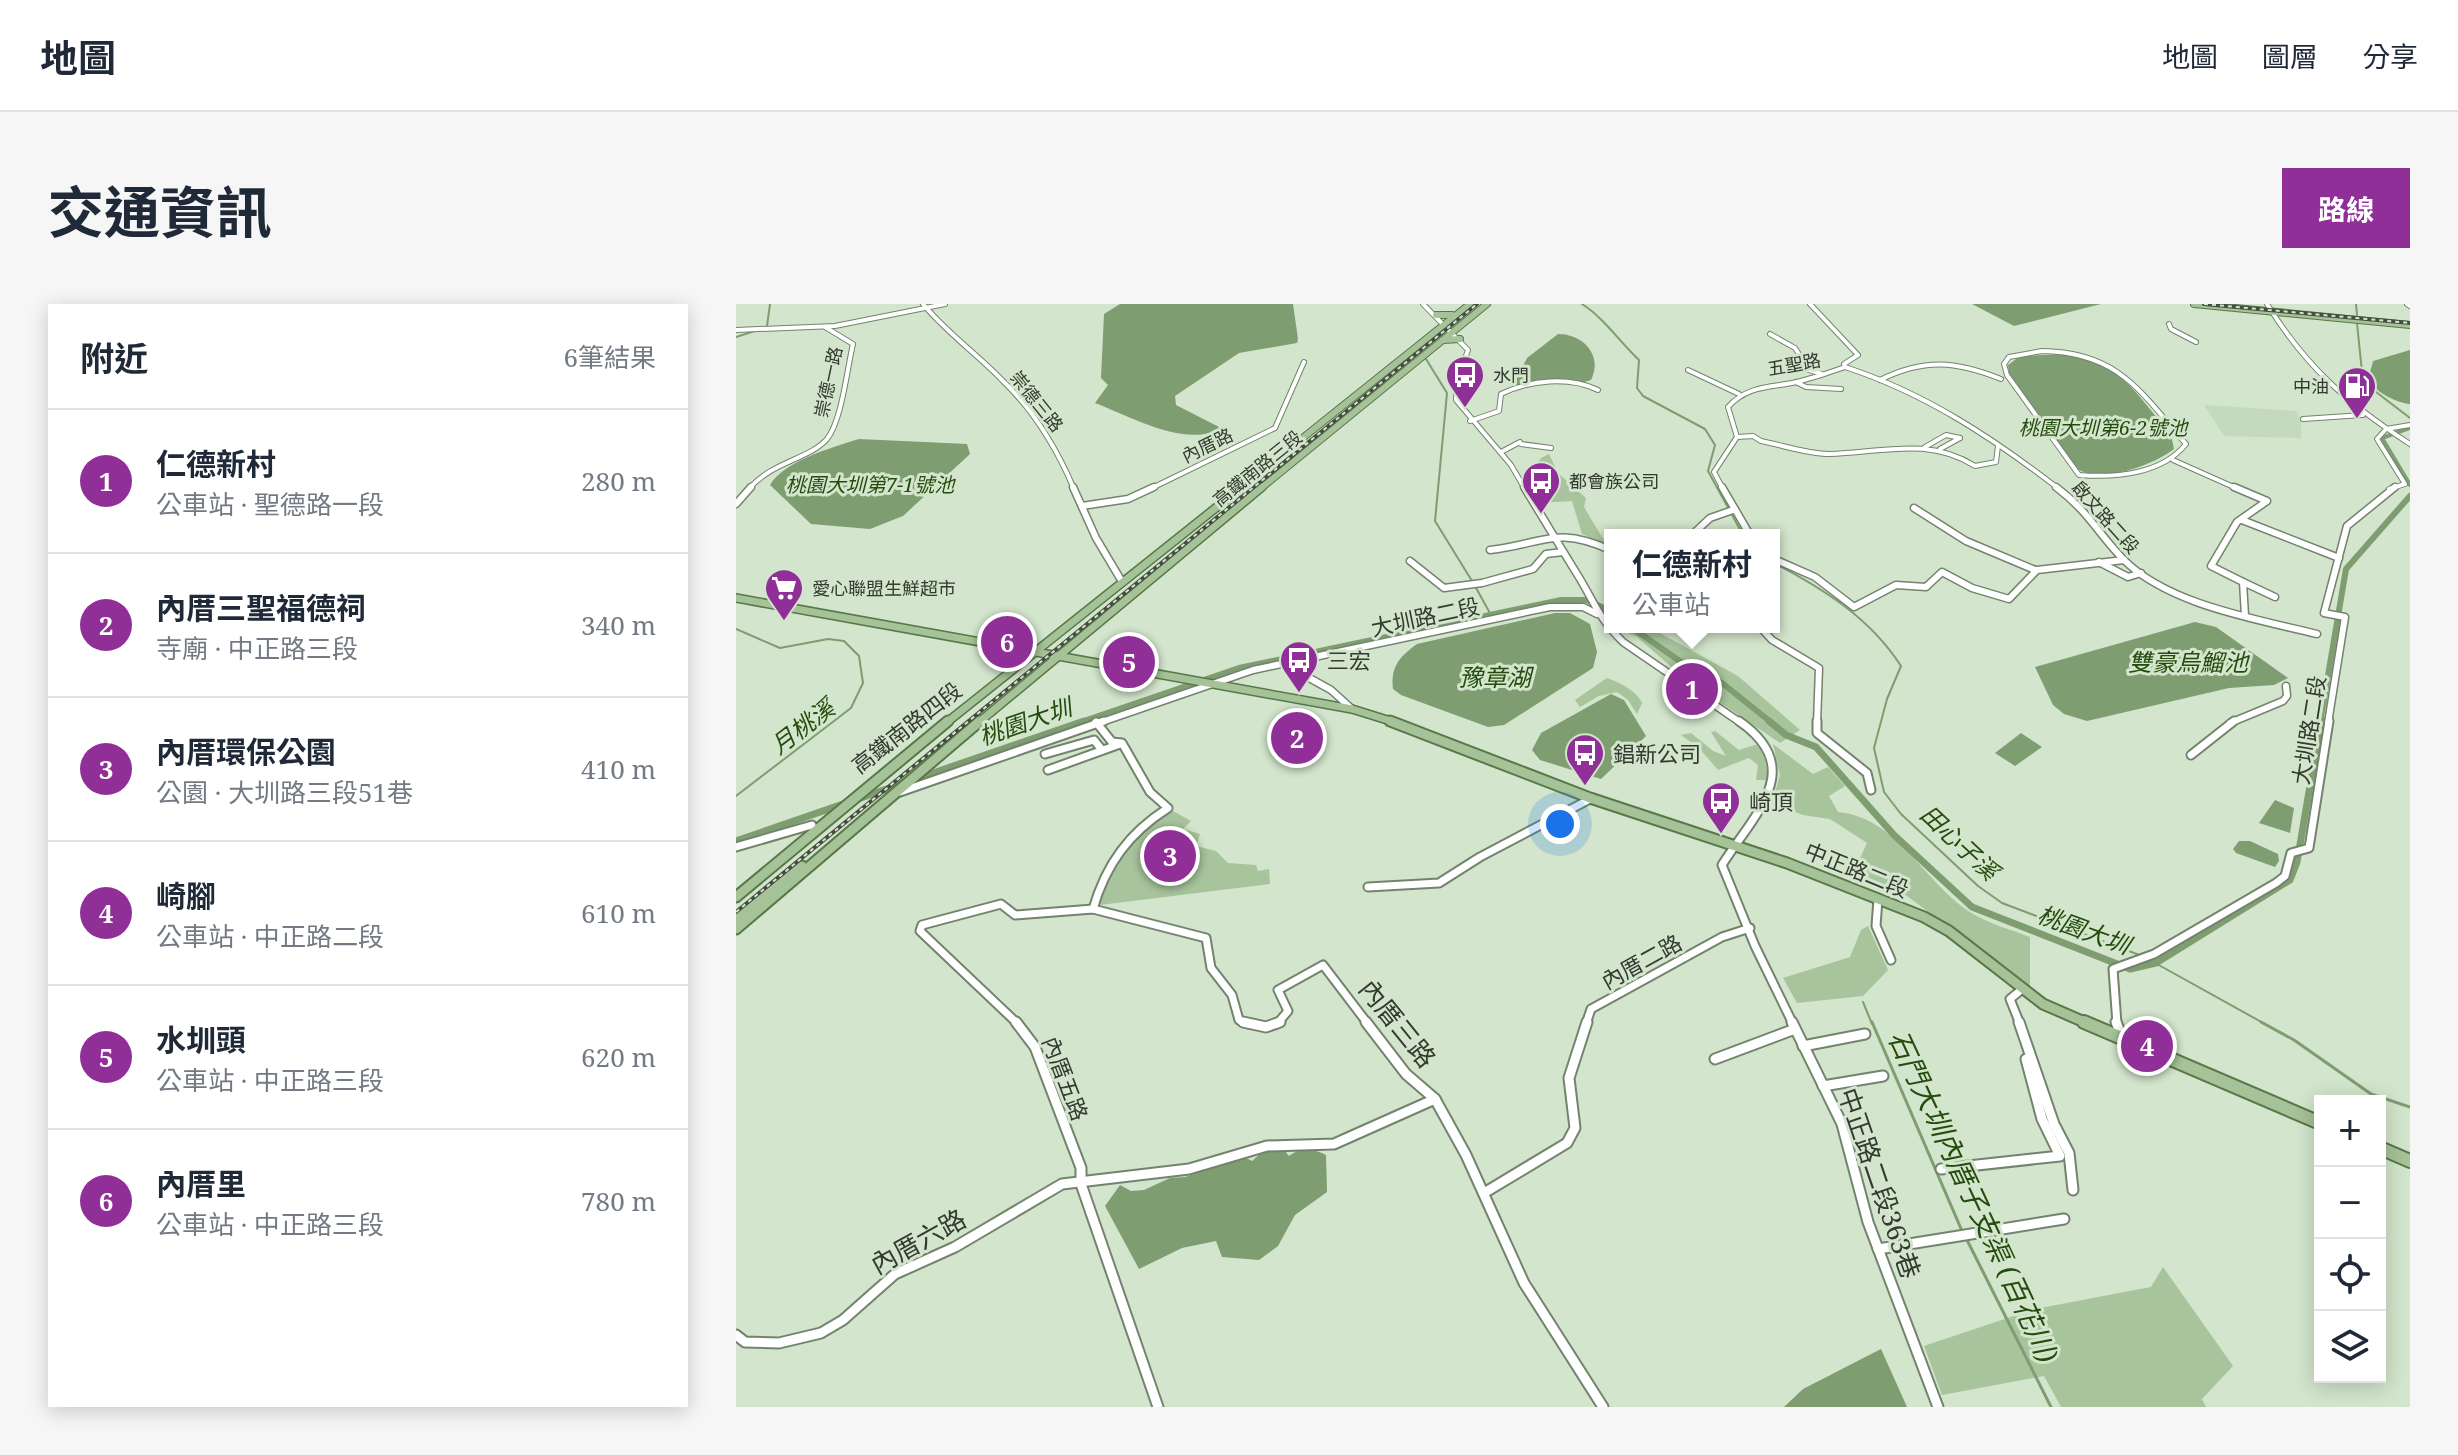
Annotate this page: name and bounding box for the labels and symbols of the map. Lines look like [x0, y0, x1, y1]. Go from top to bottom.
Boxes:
street label: 崇德一路 [809, 344, 847, 420]
street label: 五聖路 [1765, 347, 1823, 381]
bus stop icon: 水門 [1444, 354, 1486, 409]
place label: 水門 [1493, 363, 1529, 387]
street label: 崇德三路 [1005, 365, 1069, 437]
fuel station icon: 中油 [2336, 365, 2378, 420]
place label: 中油 [2293, 374, 2329, 398]
water label: 桃園大圳第6-2號池 [2019, 414, 2189, 441]
street label: 內厝路 [1177, 422, 1237, 468]
street label: 高鐵南路三段 [1207, 425, 1307, 511]
bus stop icon: 都會族公司 [1520, 460, 1562, 515]
place label: 都會族公司 [1569, 469, 1659, 493]
water label: 桃園大圳第7-1號池 [786, 471, 956, 498]
street label: 啟文路二段 [2067, 476, 2145, 558]
supermarket icon: 愛心聯盟生鮮超市 [763, 567, 805, 622]
place label: 愛心聯盟生鮮超市 [812, 576, 956, 600]
street label: 大圳路二段 [1368, 590, 1482, 642]
pin: 6 [981, 612, 1033, 672]
pin: 5 [1103, 632, 1155, 692]
bus stop icon: 三宏 [1278, 639, 1320, 694]
place label: 三宏 [1327, 645, 1371, 675]
water label: 雙豪烏鰡池 [2128, 645, 2251, 678]
pin: 1 [1666, 659, 1718, 719]
water label: 豫章湖 [1459, 660, 1535, 693]
street label: 大圳路二段 [2285, 673, 2331, 787]
street label: 高鐵南路四段 [845, 675, 967, 779]
water label: 月桃溪 [763, 689, 843, 761]
water label: 桃園大圳 [974, 689, 1079, 752]
pin: 2 [1271, 708, 1323, 768]
bus stop icon: 錩新公司 [1564, 732, 1606, 787]
place label: 錩新公司 [1613, 738, 1701, 768]
bus stop icon: 崎頂 [1700, 780, 1742, 835]
place label: 崎頂 [1749, 786, 1793, 816]
water label: 田心子溪 [1914, 797, 2009, 889]
your location [1540, 804, 1580, 844]
pin: 3 [1144, 826, 1196, 886]
street label: 中正路二段 [1800, 834, 1914, 904]
water label: 桃園大圳 [2033, 897, 2138, 962]
street label: 內厝二路 [1595, 927, 1687, 995]
street label: 內厝三路 [1351, 971, 1445, 1075]
pin: 4 [2121, 1016, 2173, 1076]
water label: 石門大圳內厝子支渠 (百花川) [1880, 1024, 2068, 1368]
street label: 內厝五路 [1036, 1032, 1096, 1124]
street label: 中正路二段363巷 [1830, 1083, 1930, 1283]
street label: 內厝六路 [864, 1200, 972, 1282]

